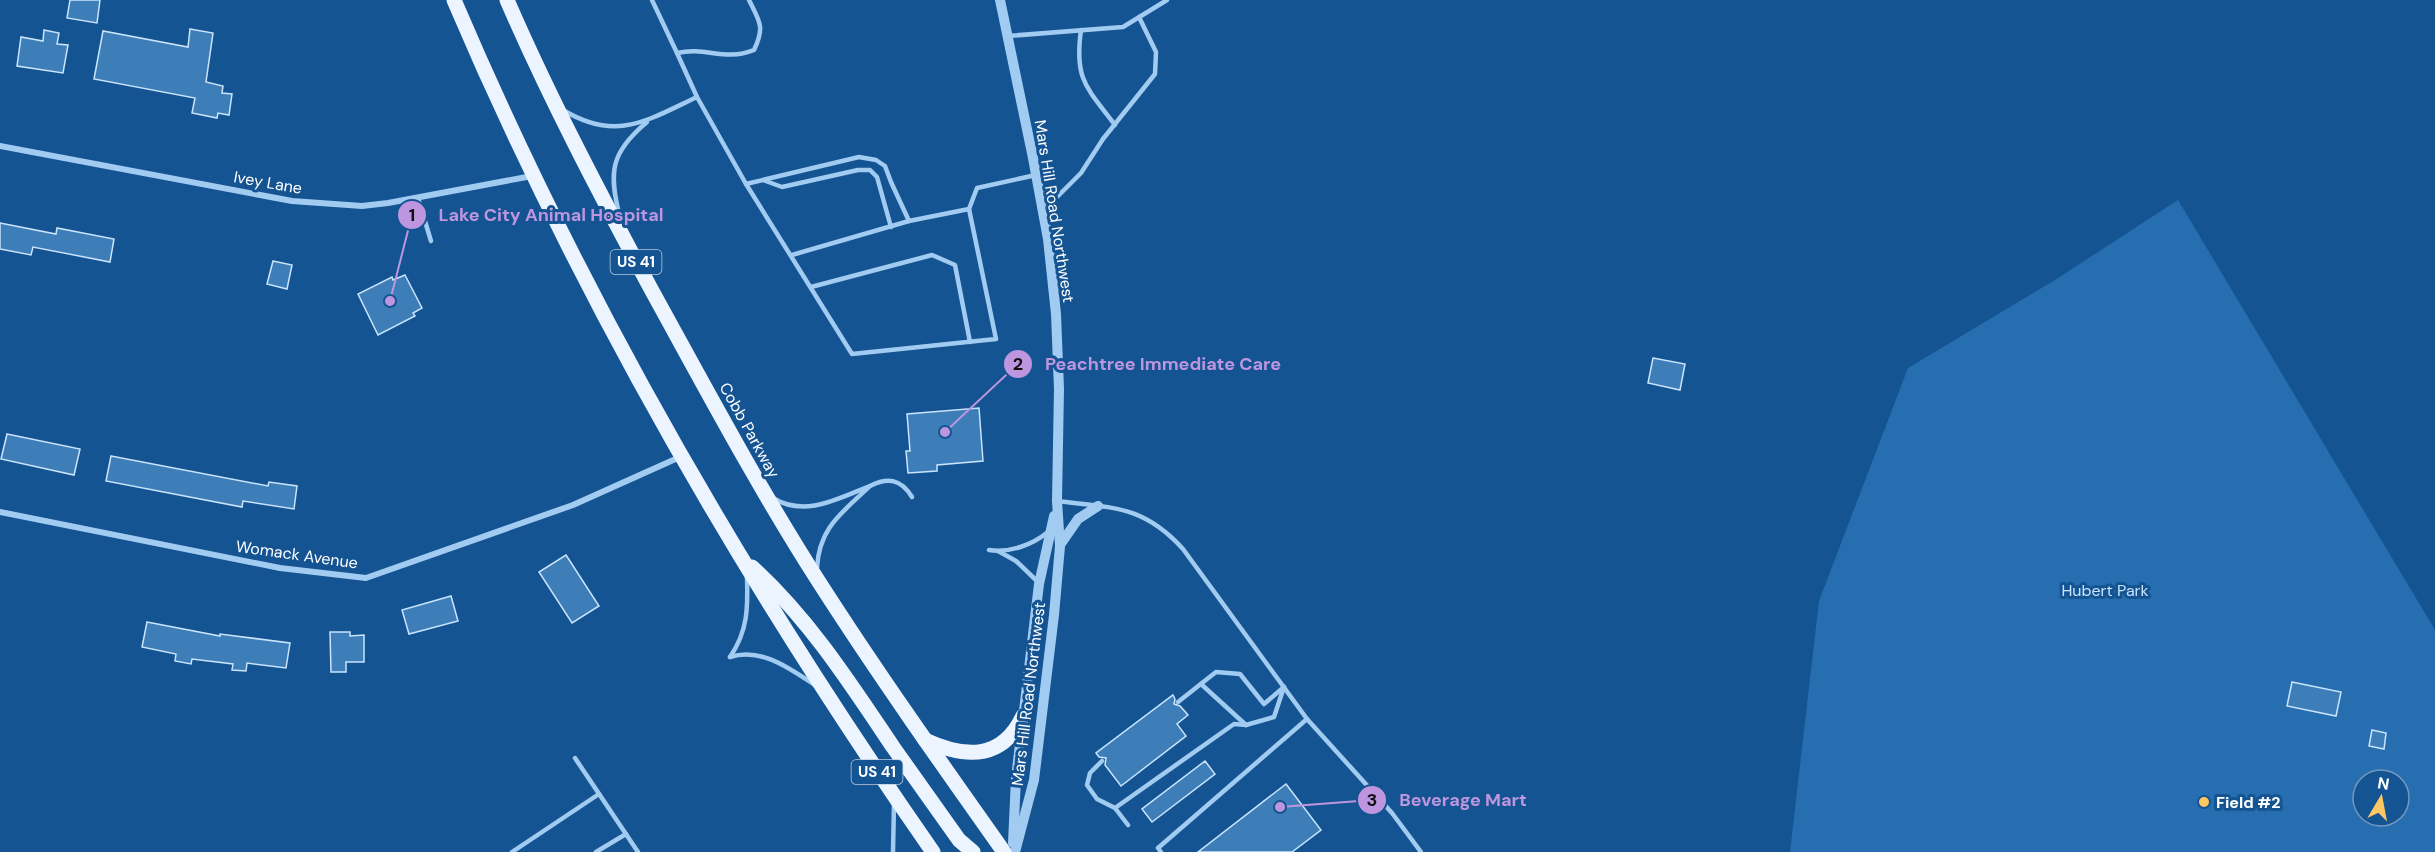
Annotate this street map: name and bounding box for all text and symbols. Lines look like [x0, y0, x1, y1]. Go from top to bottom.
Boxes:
street label: Mars Hill Road Northwest [1030, 118, 1079, 304]
street label: Ivey Lane [232, 166, 304, 199]
callout: Lake City Animal Hospital [397, 197, 676, 233]
text: 1 [409, 203, 415, 227]
text: Lake City Animal Hospital [438, 203, 664, 227]
road number: US 41 [610, 250, 662, 274]
callout: Peachtree Immediate Care [1003, 346, 1293, 382]
text: 2 [1013, 352, 1023, 376]
text: Peachtree Immediate Care [1045, 352, 1281, 376]
street label: Cobb Parkway [715, 379, 785, 482]
street label: Womack Avenue [235, 536, 359, 573]
park label: Hubert Park [2061, 580, 2149, 601]
street label: Mars Hill Road Northwest [1007, 601, 1050, 787]
road number: US 41 [852, 760, 902, 784]
north arrow [2351, 768, 2411, 828]
text: N [2376, 772, 2391, 795]
callout: Beverage Mart [1357, 782, 1538, 818]
text: 3 [1367, 788, 1377, 812]
text: Beverage Mart [1399, 788, 1527, 812]
place label: Field #2 [2216, 792, 2280, 813]
marker: Field #2 [2197, 795, 2211, 809]

